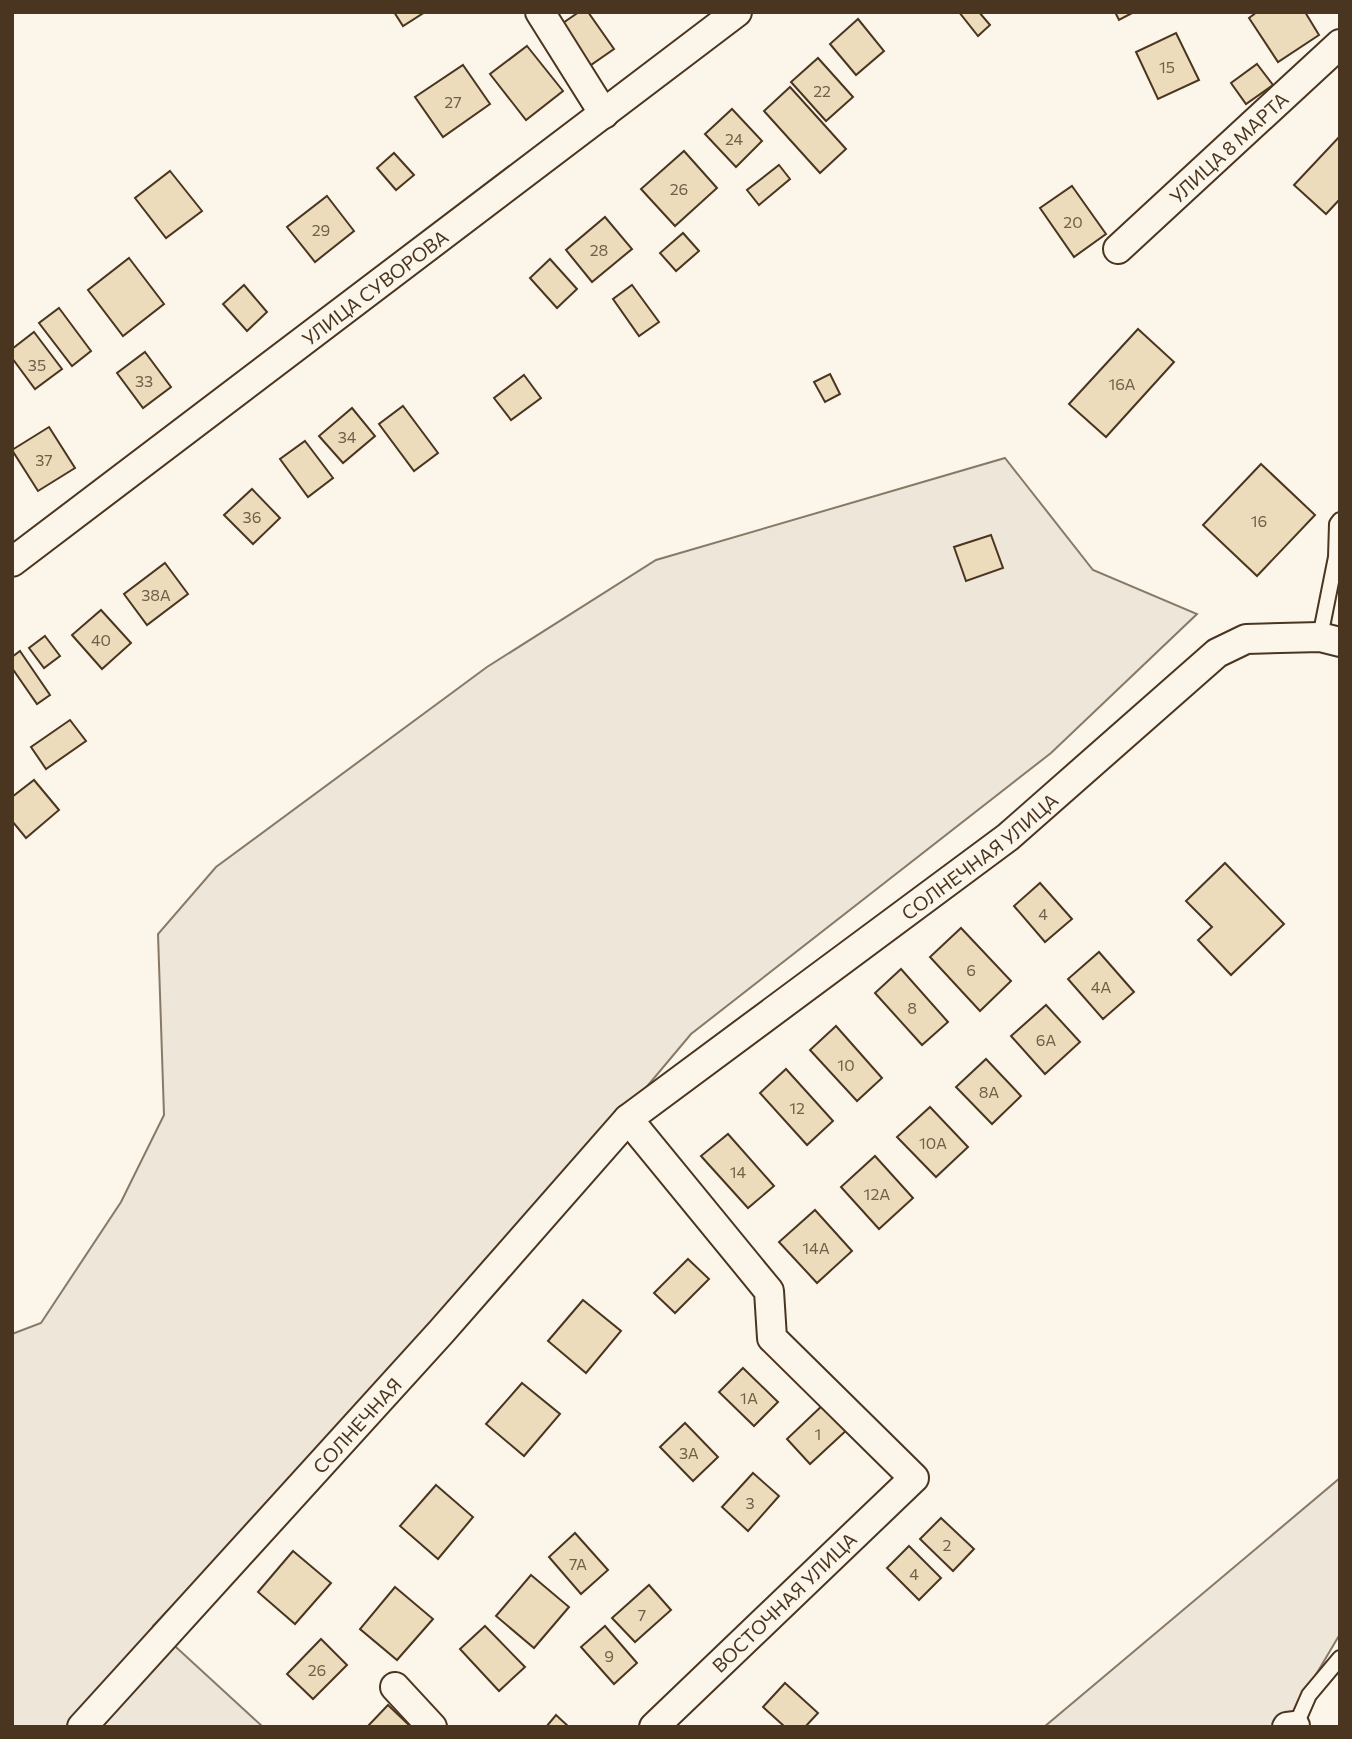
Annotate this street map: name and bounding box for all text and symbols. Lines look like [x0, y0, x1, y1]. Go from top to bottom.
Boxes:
house number: 15 [1159, 57, 1175, 76]
house number: 22 [813, 81, 831, 100]
street label: УЛИЦА 8 МАРТА [1164, 87, 1292, 208]
house number: 27 [444, 92, 462, 111]
house number: 24 [725, 129, 743, 148]
house number: 26 [670, 179, 688, 198]
house number: 20 [1063, 212, 1083, 231]
house number: 29 [312, 220, 330, 239]
street label: УЛИЦА СУВОРОВА [297, 224, 452, 350]
house number: 28 [590, 240, 608, 259]
house number: 35 [28, 355, 46, 374]
house number: 33 [135, 371, 153, 390]
house number: 16А [1108, 374, 1136, 393]
house number: 34 [338, 427, 357, 446]
house number: 37 [35, 450, 53, 469]
house number: 36 [243, 507, 261, 526]
house number: 16 [1251, 511, 1267, 530]
house number: 38А [141, 585, 171, 604]
house number: 40 [91, 630, 111, 649]
street label: СОЛНЕЧНАЯ УЛИЦА [896, 788, 1062, 924]
house number: 4 [1038, 904, 1048, 923]
house number: 6 [966, 960, 976, 979]
house number: 4А [1091, 977, 1111, 996]
house number: 8 [907, 998, 917, 1017]
house number: 6А [1036, 1030, 1056, 1049]
house number: 10 [837, 1055, 855, 1074]
house number: 8А [979, 1082, 999, 1101]
house number: 12 [789, 1098, 805, 1117]
house number: 10А [919, 1133, 947, 1152]
house number: 14 [730, 1162, 747, 1181]
house number: 12А [864, 1184, 890, 1203]
house number: 14А [802, 1238, 830, 1257]
street label: СОЛНЕЧНАЯ [307, 1373, 406, 1478]
house number: 1А [740, 1388, 758, 1407]
house number: 1 [815, 1424, 821, 1443]
house number: 3А [679, 1443, 699, 1462]
house number: 3 [745, 1493, 755, 1512]
street label: ВОСТОЧНАЯ УЛИЦА [707, 1527, 861, 1677]
house number: 2 [943, 1535, 952, 1554]
house number: 7А [569, 1554, 587, 1573]
house number: 4 [909, 1564, 919, 1583]
house number: 7 [638, 1605, 646, 1624]
house number: 9 [604, 1646, 614, 1665]
house number: 26 [308, 1660, 326, 1679]

